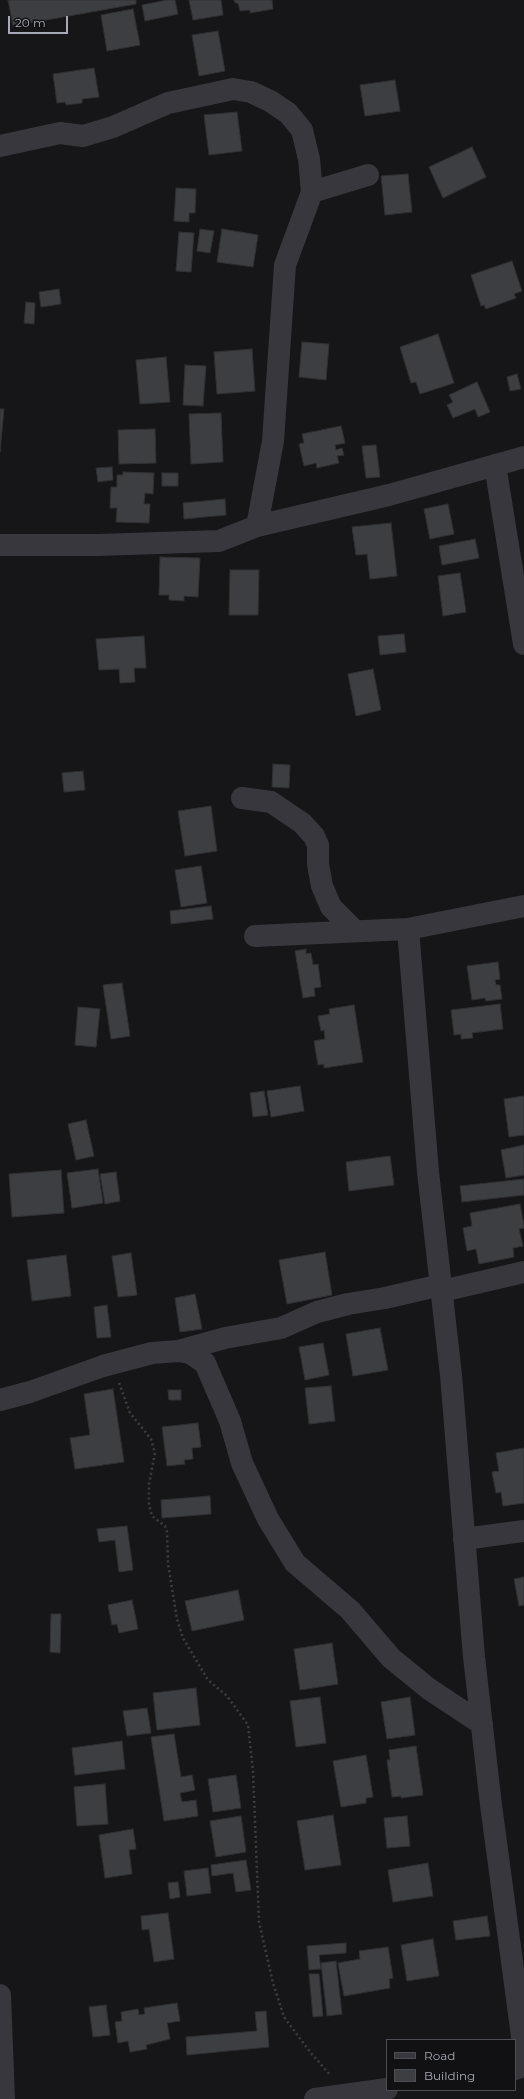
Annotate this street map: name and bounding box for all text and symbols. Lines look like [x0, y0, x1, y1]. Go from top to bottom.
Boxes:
scale bar [10, 8, 70, 34]
text: 20 m [15, 15, 46, 30]
legend [386, 2039, 516, 2091]
text: Road [424, 2048, 455, 2063]
text: Building [424, 2068, 475, 2083]

